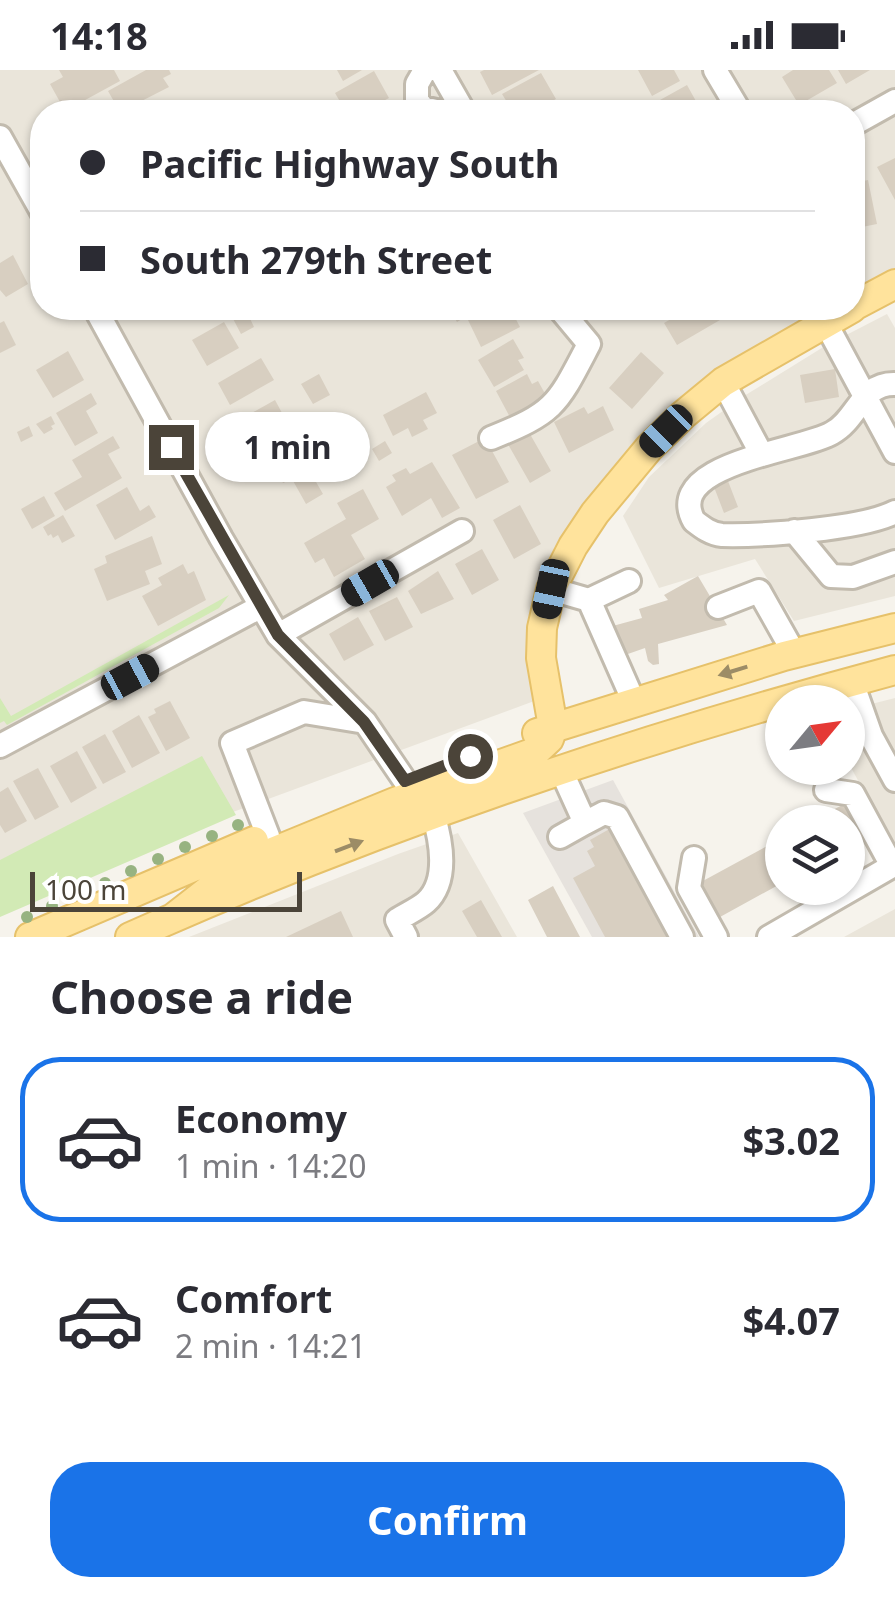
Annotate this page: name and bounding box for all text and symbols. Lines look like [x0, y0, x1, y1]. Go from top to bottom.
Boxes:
text: 14:18 [50, 9, 148, 61]
text: Pacific Highway South [140, 137, 559, 189]
text: South 279th Street [140, 233, 492, 285]
car [634, 399, 698, 463]
callout: 1 min [206, 412, 371, 482]
route end [149, 425, 194, 470]
text: 1 min [243, 425, 332, 468]
car [337, 555, 403, 611]
car [530, 557, 572, 621]
car [96, 650, 164, 704]
one-way arrow [718, 665, 748, 680]
north arrow [765, 685, 865, 785]
map controls [765, 685, 865, 905]
route start [448, 734, 493, 779]
button: layers [765, 805, 865, 905]
one-way arrow [334, 838, 364, 853]
scale bar [30, 867, 302, 911]
text: 100 m [45, 870, 127, 908]
text: Choose a ride [50, 966, 353, 1027]
text: Economy [175, 1092, 347, 1144]
icon: car [55, 1095, 145, 1185]
text: $3.02 [742, 1114, 840, 1166]
text: 1 min · 14:20 [175, 1144, 367, 1187]
text: Comfort [175, 1272, 332, 1324]
icon: car [55, 1275, 145, 1365]
text: $4.07 [742, 1294, 840, 1346]
text: 2 min · 14:21 [175, 1324, 367, 1367]
button: Confirm [50, 1462, 845, 1577]

